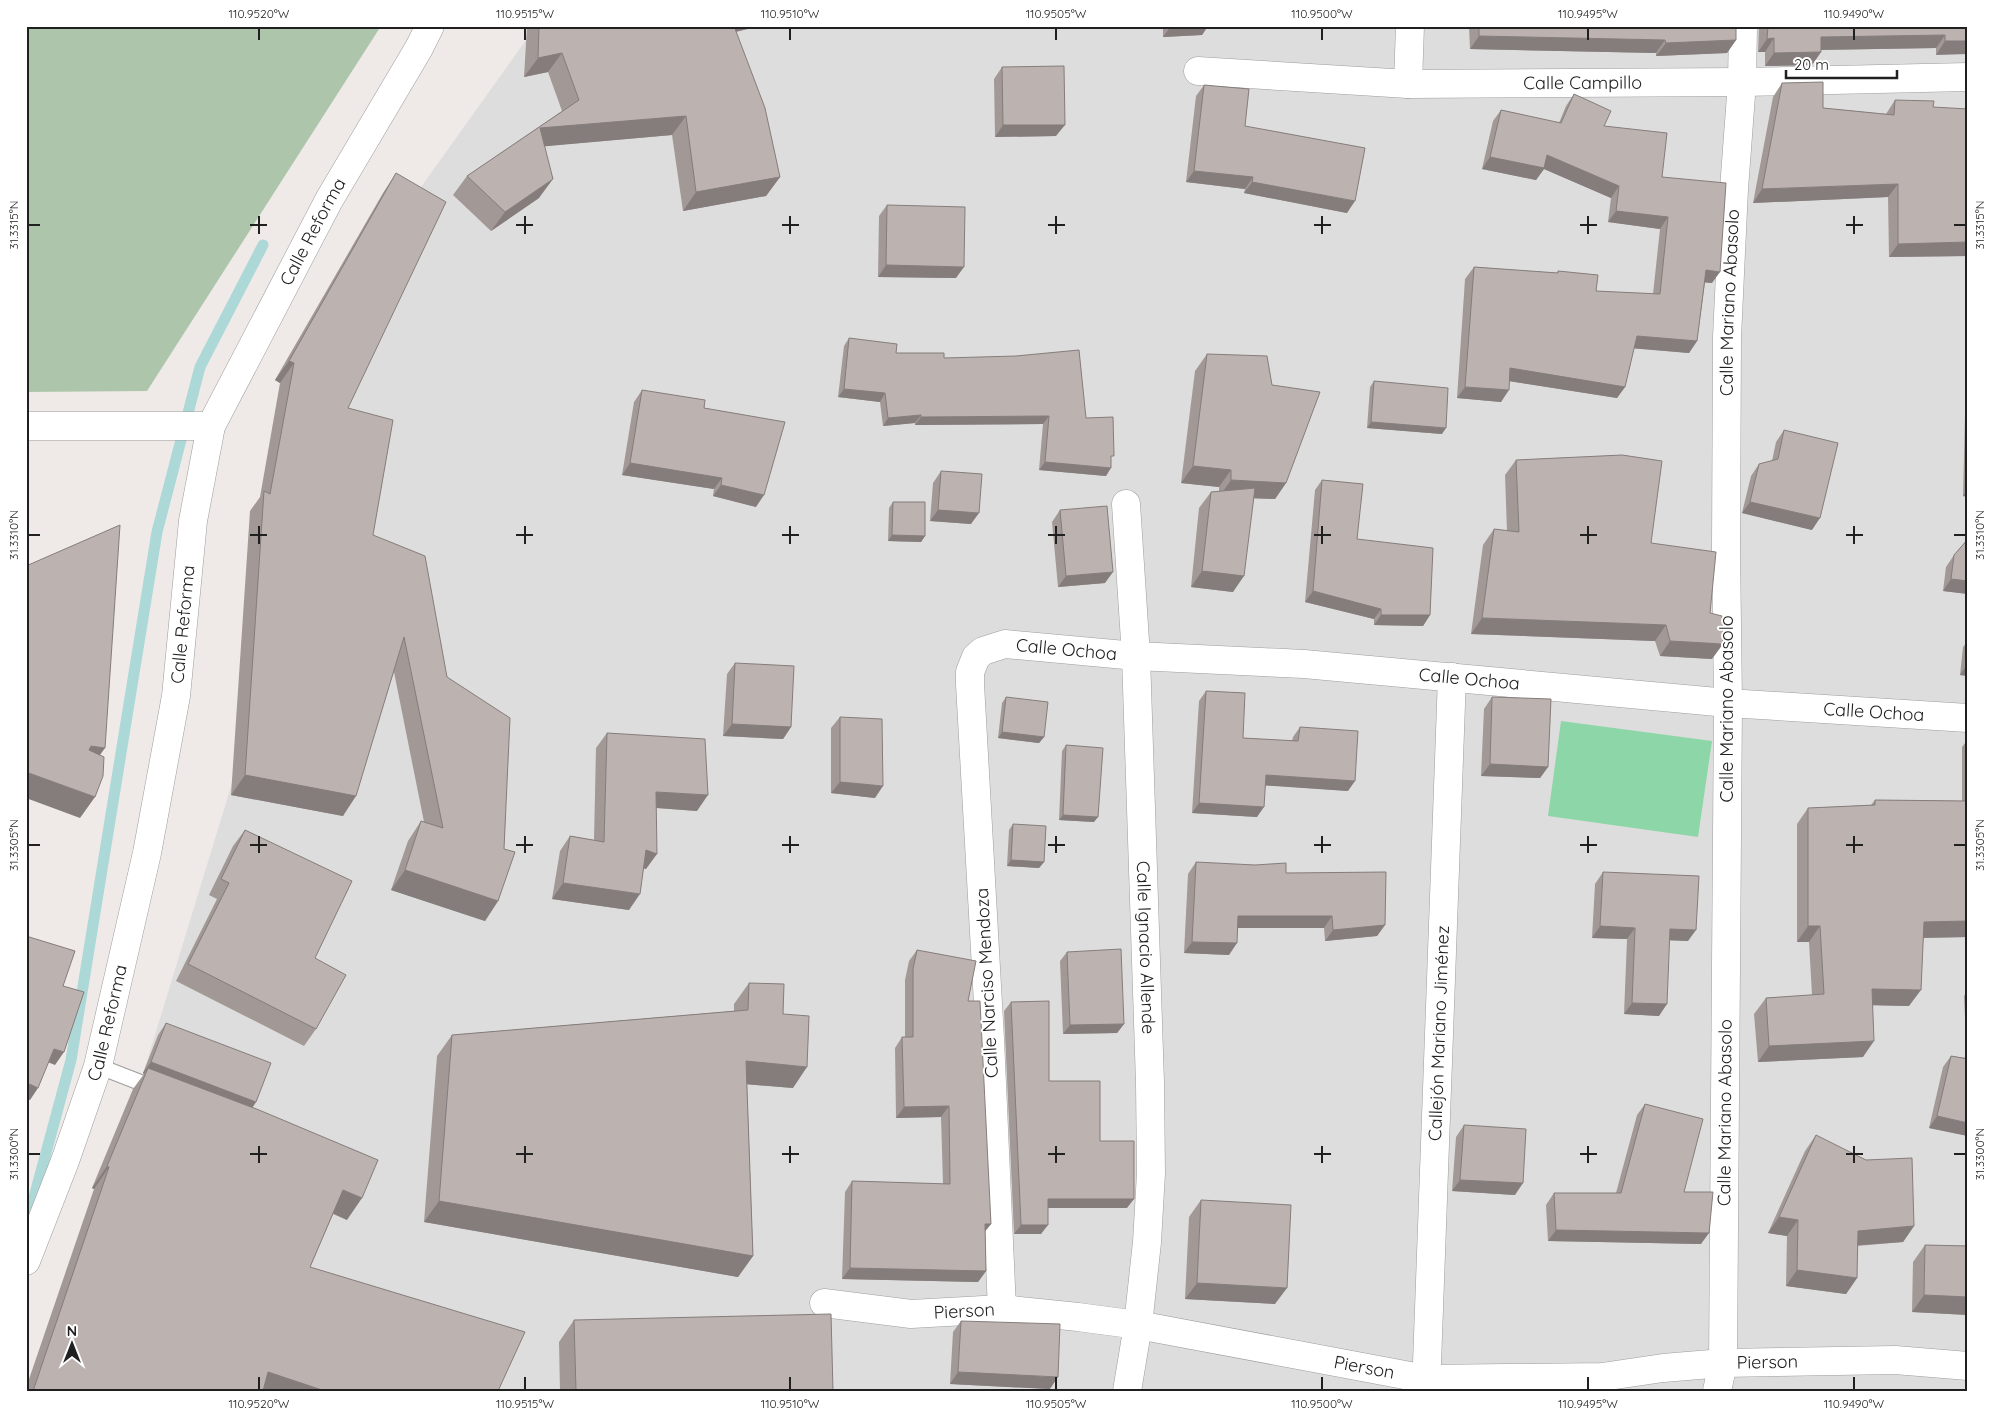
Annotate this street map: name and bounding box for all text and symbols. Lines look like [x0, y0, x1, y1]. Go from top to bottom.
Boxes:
text: 110.9520°W [229, 6, 290, 21]
text: 110.9515°W [496, 6, 554, 21]
text: 110.9510°W [761, 6, 820, 21]
text: 110.9505°W [1026, 6, 1087, 21]
text: 110.9500°W [1291, 6, 1353, 21]
text: 110.9495°W [1558, 6, 1618, 21]
text: 110.9490°W [1824, 6, 1885, 21]
scale bar [1786, 48, 1898, 80]
text: 20 m [1794, 55, 1829, 74]
street label: Calle Campillo [1523, 71, 1642, 94]
street label: Calle Reforma [274, 173, 351, 289]
text: 31.3315°N [6, 200, 21, 250]
text: 31.3315°N [1972, 200, 1987, 250]
street label: Calle Mariano Abasolo [1715, 209, 1744, 396]
text: 31.3310°N [6, 510, 21, 560]
text: 31.3310°N [1972, 510, 1987, 560]
street label: Calle Reforma [165, 564, 200, 685]
street label: Calle Mariano Abasolo [1715, 615, 1738, 803]
street label: Calle Ochoa [1015, 633, 1118, 665]
street label: Calle Ochoa [1418, 663, 1521, 695]
street label: Calle Ochoa [1823, 697, 1925, 726]
text: 31.3305°N [6, 819, 21, 871]
text: 31.3305°N [1972, 819, 1987, 871]
street label: Calle Ignacio Allende [1132, 860, 1160, 1035]
street label: Calle Narciso Mendoza [970, 887, 1003, 1079]
street label: Callejón Mariano Jiménez [1423, 925, 1454, 1141]
street label: Calle Reforma [82, 962, 132, 1084]
street label: Calle Mariano Abasolo [1712, 1019, 1737, 1206]
text: 31.3300°N [6, 1128, 21, 1180]
text: 31.3300°N [1972, 1128, 1987, 1180]
street label: Pierson [933, 1297, 996, 1324]
north arrow [48, 1320, 98, 1370]
text: N [67, 1322, 77, 1340]
street label: Pierson [1332, 1350, 1397, 1384]
street label: Pierson [1736, 1350, 1798, 1374]
text: 110.9520°W [229, 1396, 290, 1411]
text: 110.9515°W [496, 1396, 554, 1411]
text: 110.9510°W [761, 1396, 820, 1411]
text: 110.9505°W [1026, 1396, 1087, 1411]
text: 110.9500°W [1291, 1396, 1353, 1411]
text: 110.9495°W [1558, 1396, 1618, 1411]
text: 110.9490°W [1824, 1396, 1885, 1411]

